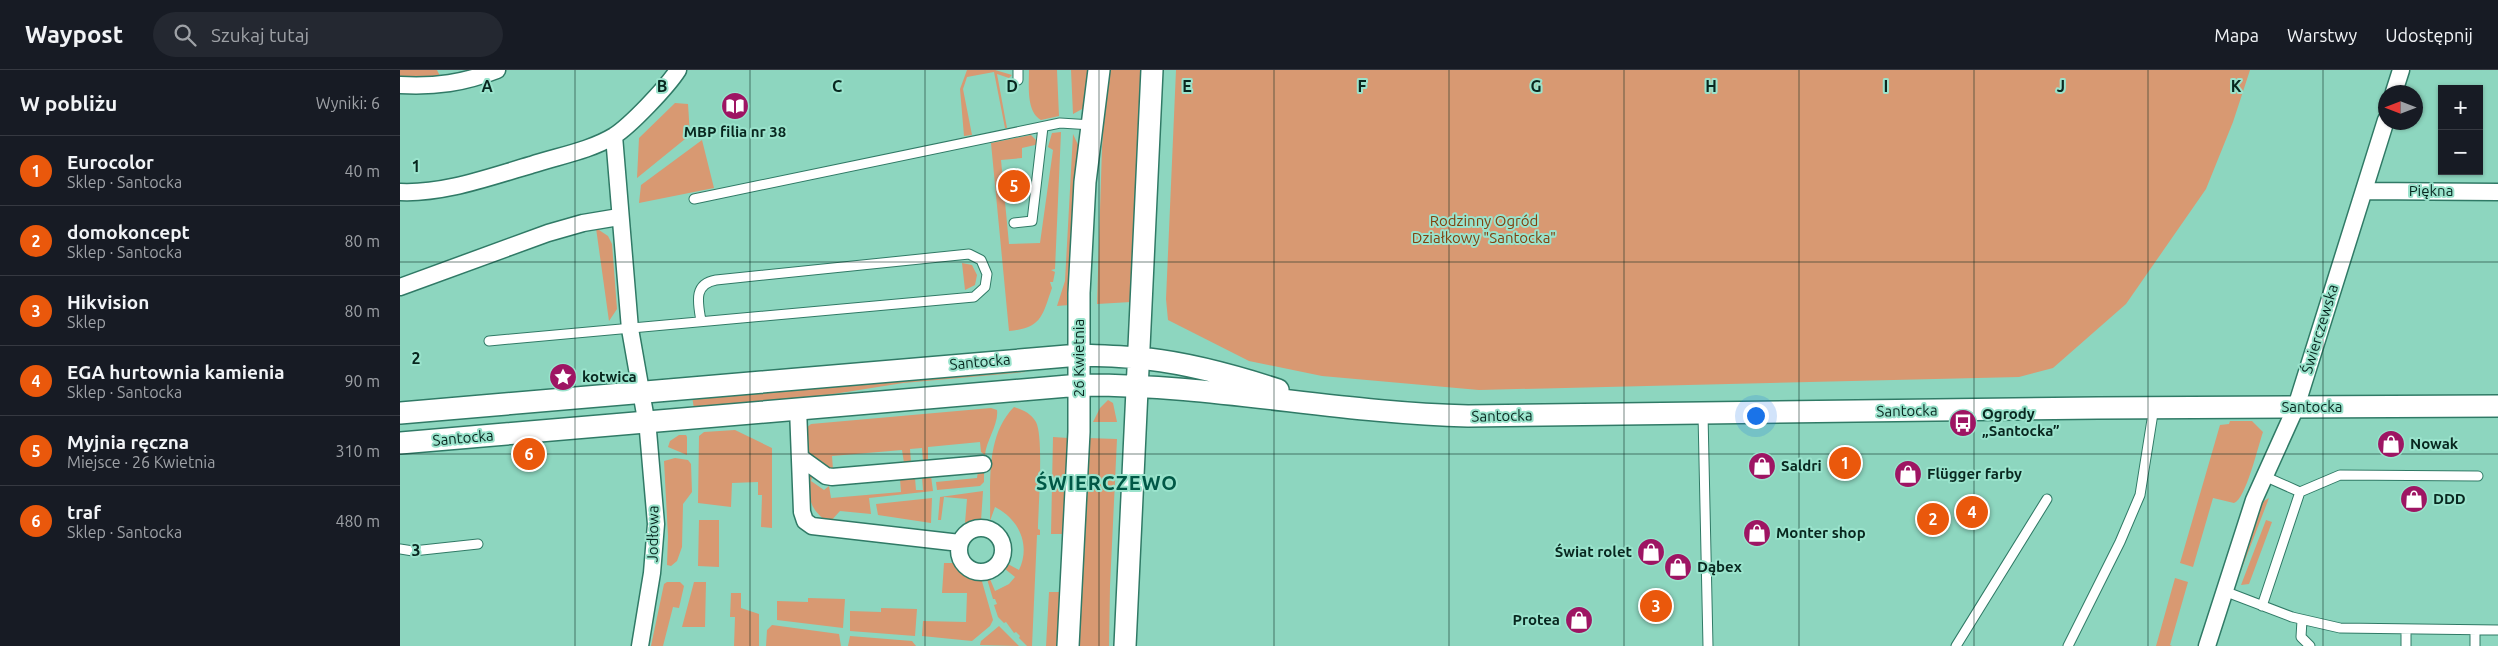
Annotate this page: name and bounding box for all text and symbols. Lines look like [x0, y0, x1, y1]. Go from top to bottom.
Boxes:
search box [153, 12, 503, 57]
text: Waypost [25, 21, 123, 48]
icon: search [171, 21, 199, 49]
text: Szukaj tutaj [211, 24, 309, 46]
text: Mapa [2214, 25, 2259, 45]
text: Warstwy [2287, 25, 2357, 45]
text: Udostępnij [2385, 25, 2473, 45]
text: A [481, 77, 493, 95]
text: B [657, 77, 667, 95]
text: C [832, 77, 842, 95]
text: D [1006, 77, 1018, 95]
text: E [1182, 77, 1192, 95]
text: F [1358, 77, 1367, 95]
text: G [1530, 77, 1542, 95]
text: H [1705, 77, 1717, 95]
text: I [1884, 77, 1888, 95]
text: J [2057, 77, 2065, 95]
text: K [2231, 77, 2242, 95]
north arrow [2378, 85, 2423, 130]
map controls [2438, 85, 2483, 175]
button: + [2438, 85, 2483, 130]
text: W pobliżu [20, 91, 117, 115]
library icon: MBP filia nr 38 [720, 91, 750, 121]
text: Wyniki: 6 [316, 94, 380, 112]
place label: MBP filia nr 38 [684, 123, 786, 140]
button: − [2438, 130, 2483, 175]
text: Eurocolor [67, 151, 154, 173]
text: 1 [411, 157, 421, 175]
text: 1 [31, 162, 41, 180]
text: 40 m [344, 162, 380, 180]
pin: 5 [998, 167, 1030, 205]
text: Sklep · Santocka [67, 173, 182, 191]
street label: Piękna [2409, 182, 2453, 199]
park label: Rodzinny Ogród Działkowy "Santocka" [1412, 212, 1556, 246]
text: domokoncept [67, 221, 190, 243]
text: 2 [31, 232, 41, 250]
text: 80 m [344, 232, 380, 250]
text: Sklep · Santocka [67, 243, 182, 261]
street label: Świerczewska [2298, 282, 2341, 376]
text: Hikvision [67, 291, 149, 313]
text: 3 [31, 302, 41, 320]
text: 80 m [344, 302, 380, 320]
text: Sklep [67, 313, 106, 331]
street label: 26 Kwietnia [1070, 319, 1087, 397]
text: 2 [411, 349, 421, 367]
street label: Santocka [949, 350, 1011, 373]
text: EGA hurtownia kamienia [67, 361, 285, 383]
place icon: kotwica [548, 362, 578, 392]
place label: kotwica [582, 368, 637, 385]
text: 4 [31, 372, 41, 390]
text: 90 m [344, 372, 380, 390]
text: Sklep · Santocka [67, 383, 182, 401]
street label: Santocka [2281, 398, 2343, 415]
street label: Santocka [1876, 401, 1938, 420]
your location [1743, 403, 1769, 429]
place label: Ogrody „Santocka” [1982, 405, 2060, 439]
street label: Santocka [1471, 406, 1533, 425]
bus stop icon: Ogrody „Santocka” [1948, 408, 1978, 438]
street label: Santocka [432, 426, 494, 449]
shop icon: Nowak [2376, 429, 2406, 459]
text: Myjnia ręczna [67, 431, 189, 453]
pin: 6 [513, 435, 545, 473]
place label: Nowak [2410, 435, 2459, 452]
text: 5 [31, 442, 41, 460]
text: 310 m [335, 442, 380, 460]
pin: 1 [1829, 444, 1861, 482]
shop icon: Saldri [1747, 451, 1777, 481]
text: Miejsce · 26 Kwietnia [67, 453, 215, 471]
place label: Saldri [1781, 457, 1822, 474]
shop icon: Flügger farby [1893, 459, 1923, 489]
place label: Flügger farby [1927, 465, 2022, 482]
district label: ŚWIERCZEWO [1036, 470, 1178, 494]
shop icon: DDD [2399, 484, 2429, 514]
place label: DDD [2433, 490, 2466, 507]
pin: 4 [1956, 493, 1988, 531]
pin: 2 [1917, 500, 1949, 538]
text: traf [67, 501, 101, 523]
street label: Jodłowa [644, 505, 661, 563]
text: 6 [31, 512, 41, 530]
text: 480 m [335, 512, 380, 530]
shop icon: Monter shop [1742, 518, 1772, 548]
text: Sklep · Santocka [67, 523, 182, 541]
place label: Monter shop [1776, 524, 1866, 541]
shop icon: Świat rolet [1636, 537, 1666, 567]
text: 3 [411, 541, 421, 559]
place label: Świat rolet [1555, 543, 1633, 560]
shop icon: Dąbex [1663, 552, 1693, 582]
place label: Dąbex [1697, 558, 1742, 576]
pin: 3 [1640, 587, 1672, 625]
shop icon: Protea [1564, 605, 1594, 635]
place label: Protea [1512, 611, 1560, 628]

